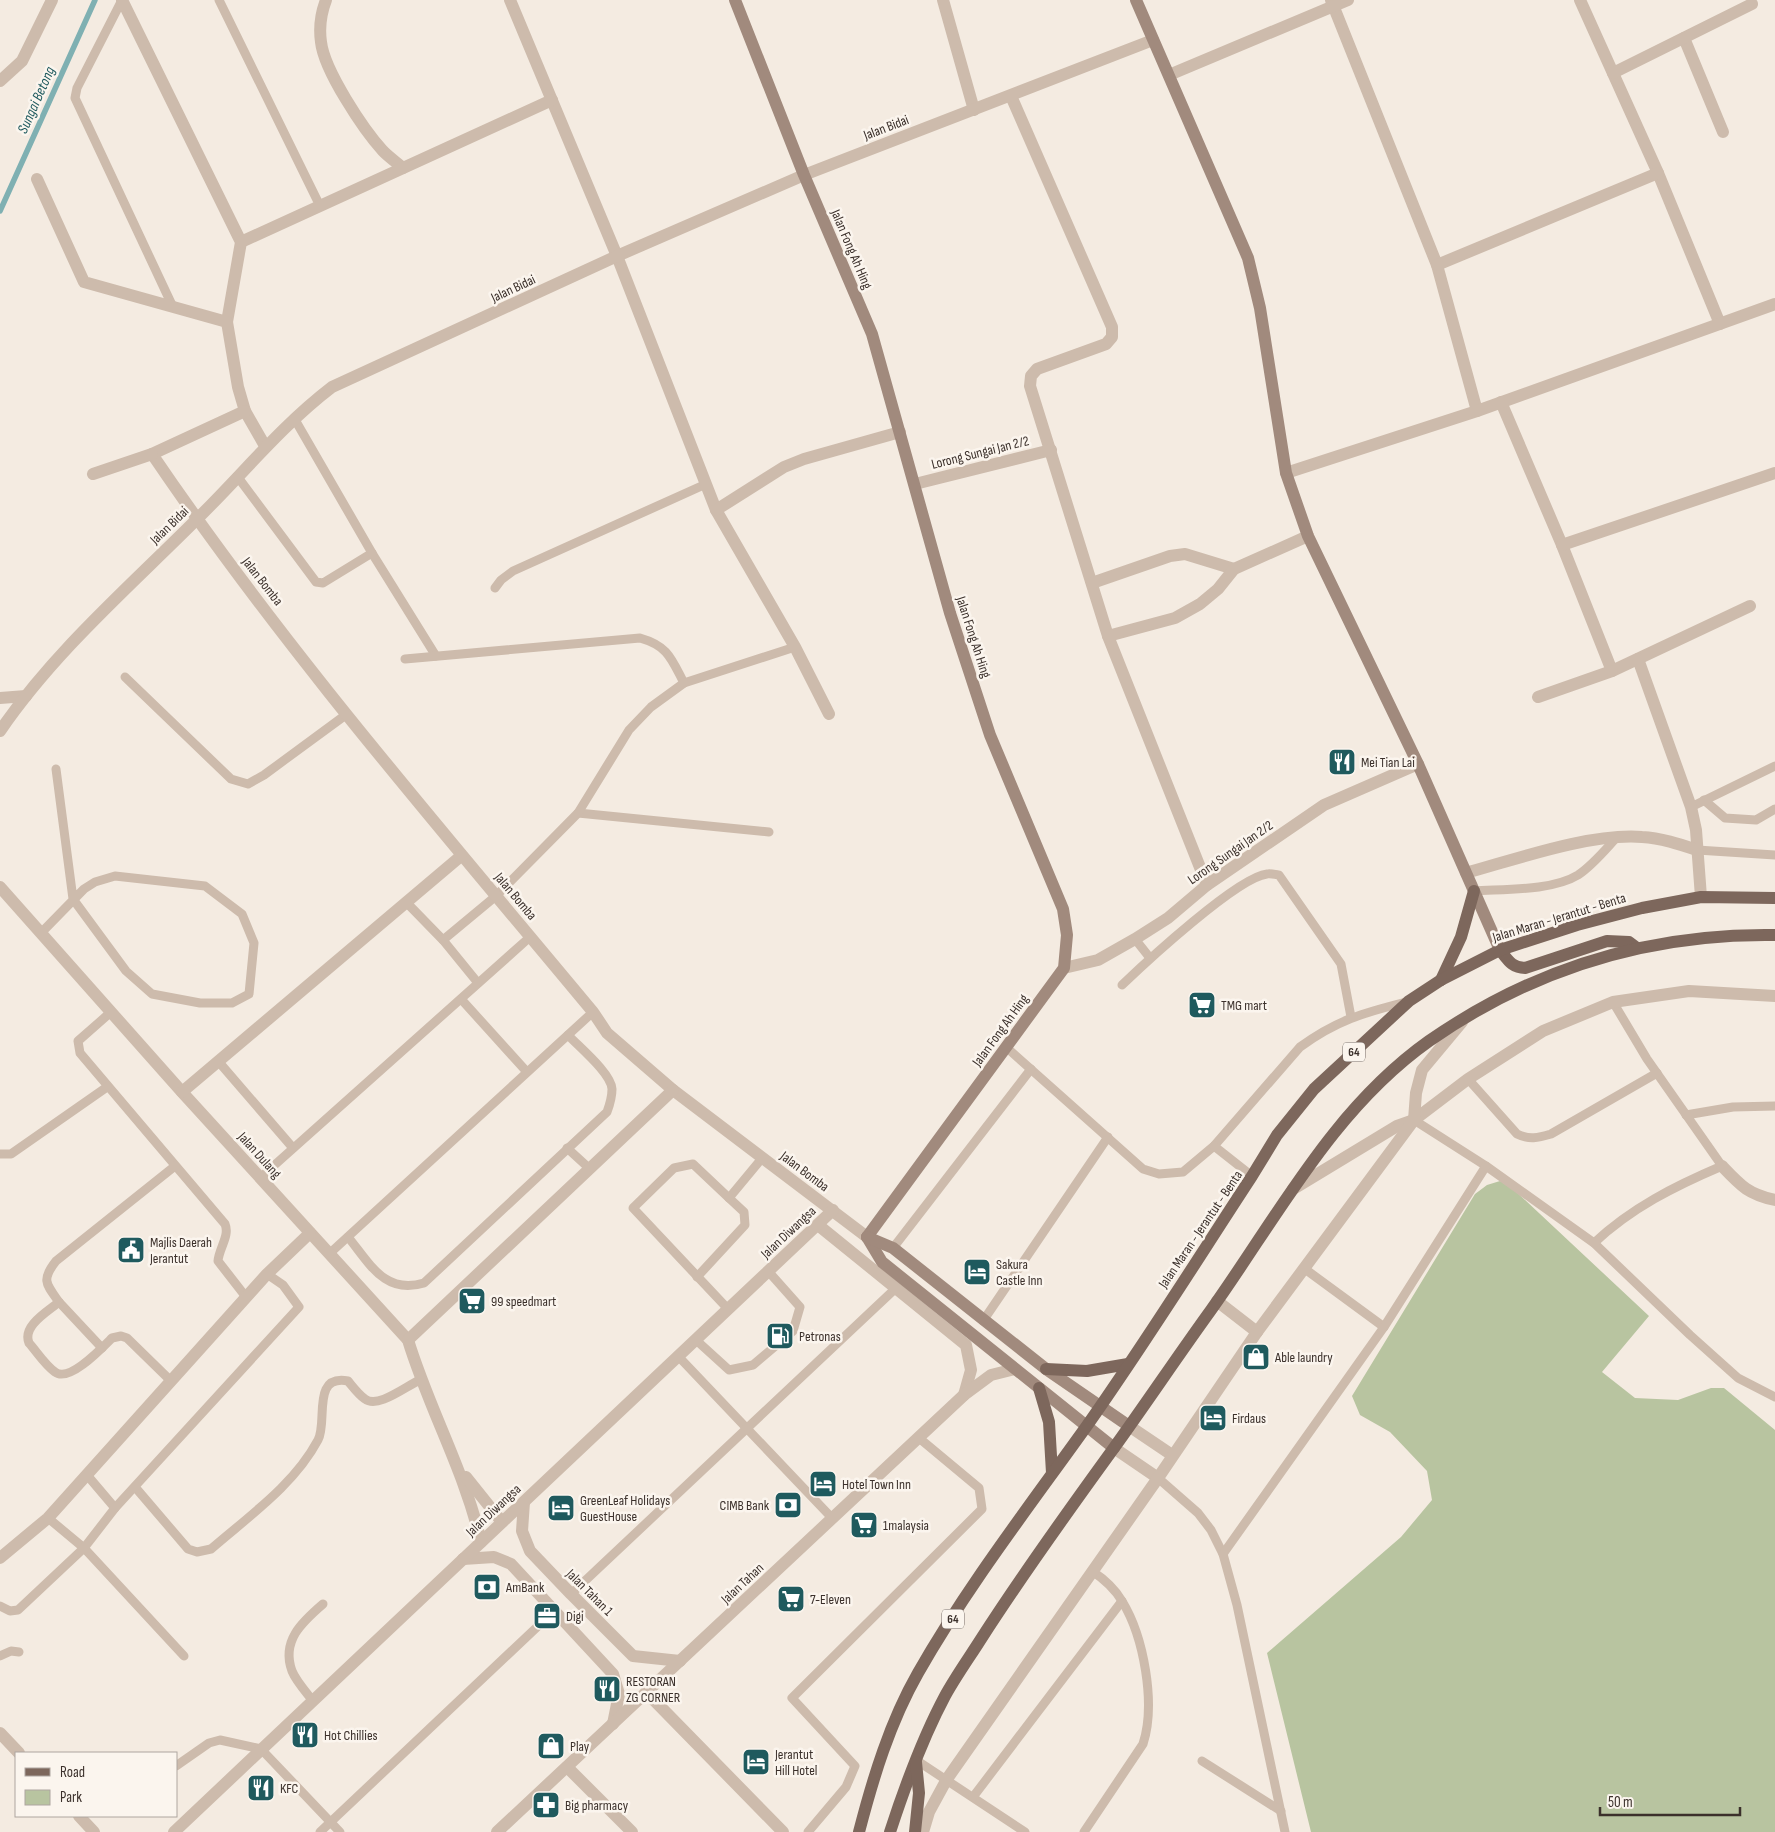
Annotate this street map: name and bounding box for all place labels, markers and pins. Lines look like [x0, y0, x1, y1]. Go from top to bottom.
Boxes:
restaurant icon: Mei Tian Lai [1327, 747, 1357, 777]
place label: Mei Tian Lai [1361, 754, 1415, 771]
supermarket icon: TMG mart [1187, 990, 1217, 1020]
place label: TMG mart [1221, 997, 1267, 1014]
place label: Majlis Daerah Jerantut [149, 1234, 212, 1267]
public building icon: Majlis Daerah Jerantut [116, 1235, 146, 1265]
place label: Sakura Castle Inn [996, 1256, 1043, 1289]
hotel icon: Sakura Castle Inn [962, 1257, 992, 1287]
supermarket icon: 99 speedmart [457, 1286, 487, 1316]
place label: 99 speedmart [491, 1293, 556, 1310]
fuel station icon: Petronas [765, 1321, 795, 1351]
place label: Petronas [799, 1328, 841, 1345]
shop icon: Able laundry [1241, 1342, 1271, 1372]
place label: Able laundry [1274, 1349, 1333, 1366]
hotel icon: Firdaus [1198, 1403, 1228, 1433]
place label: Firdaus [1232, 1410, 1266, 1427]
hotel icon: Hotel Town Inn [808, 1469, 838, 1499]
place label: Hotel Town Inn [842, 1476, 911, 1493]
bank icon: CIMB Bank [773, 1490, 803, 1520]
place label: GreenLeaf Holidays GuestHouse [580, 1492, 670, 1525]
hotel icon: GreenLeaf Holidays GuestHouse [546, 1493, 576, 1523]
place label: CIMB Bank [720, 1497, 770, 1514]
supermarket icon: 1malaysia [849, 1510, 879, 1540]
place label: 1malaysia [883, 1517, 929, 1534]
bank icon: AmBank [472, 1572, 502, 1602]
place label: AmBank [505, 1579, 545, 1596]
supermarket icon: 7-Eleven [776, 1584, 806, 1614]
place label: 7-Eleven [810, 1591, 851, 1608]
office icon: Digi [532, 1601, 562, 1631]
place label: Digi [566, 1608, 584, 1625]
place label: RESTORAN ZG CORNER [626, 1673, 681, 1706]
restaurant icon: RESTORAN ZG CORNER [592, 1674, 622, 1704]
restaurant icon: Hot Chillies [290, 1720, 320, 1750]
place label: Hot Chillies [324, 1727, 378, 1744]
shop icon: Play [536, 1731, 566, 1761]
place label: Play [570, 1738, 590, 1755]
place label: Jerantut Hill Hotel [774, 1746, 817, 1779]
hotel icon: Jerantut Hill Hotel [741, 1747, 771, 1777]
restaurant icon: KFC [246, 1773, 276, 1803]
place label: KFC [280, 1780, 299, 1797]
pharmacy icon: Big pharmacy [531, 1790, 561, 1820]
place label: Big pharmacy [565, 1797, 629, 1814]

